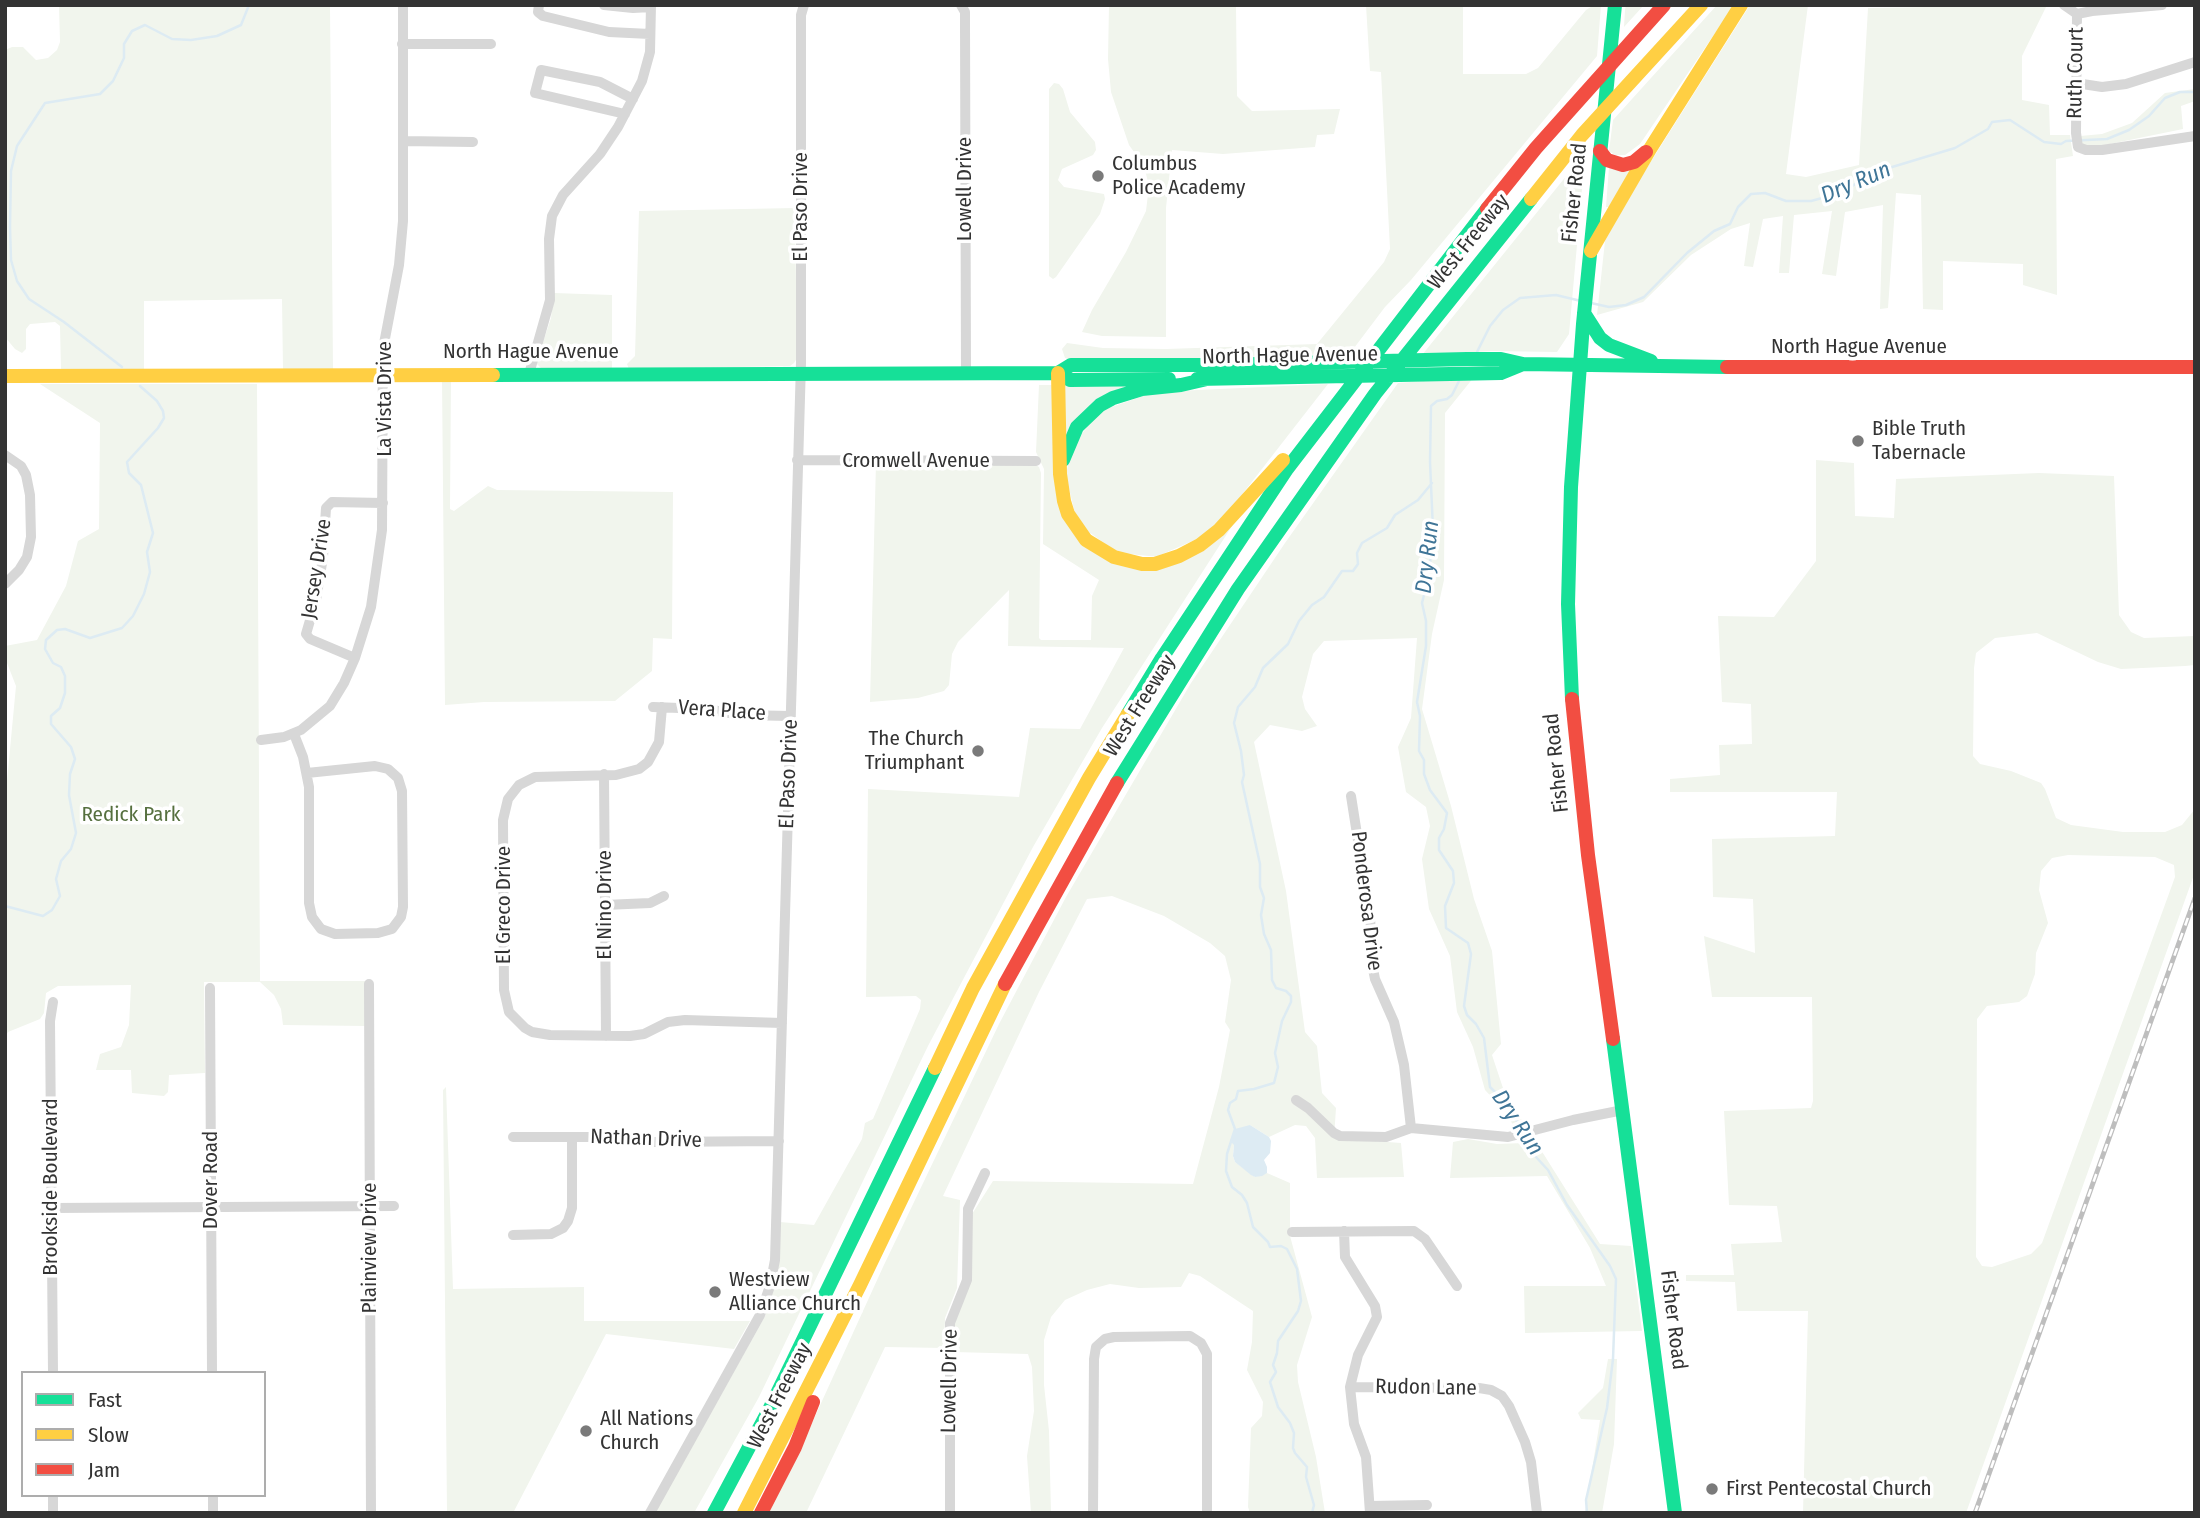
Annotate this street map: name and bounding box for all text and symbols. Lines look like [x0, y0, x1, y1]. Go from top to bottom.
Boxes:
street label: Ruth Court [2063, 27, 2089, 119]
street label: Lowell Drive [952, 137, 978, 241]
street label: Fisher Road [1557, 142, 1593, 244]
place label: Columbus Police Academy [1112, 151, 1245, 201]
street label: El Paso Drive [788, 152, 814, 262]
water label: Dry Run [1817, 156, 1895, 210]
marker: Columbus Police Academy [1090, 168, 1106, 184]
street label: West Freeway [1423, 189, 1515, 295]
street label: North Hague Avenue [1771, 334, 1947, 360]
street label: North Hague Avenue [443, 339, 619, 365]
street label: La Vista Drive [372, 341, 398, 457]
street label: North Hague Avenue [1202, 342, 1378, 370]
place label: Bible Truth Tabernacle [1872, 416, 1966, 466]
marker: Bible Truth Tabernacle [1850, 433, 1866, 449]
street label: Cromwell Avenue [842, 448, 990, 474]
street label: Jersey Drive [297, 517, 337, 621]
water label: Dry Run [1410, 519, 1446, 595]
street label: West Freeway [1099, 650, 1181, 762]
street label: Vera Place [677, 695, 767, 727]
street label: Fisher Road [1539, 712, 1575, 814]
street label: El Paso Drive [774, 719, 804, 829]
place label: The Church Triumphant [865, 726, 964, 776]
marker: The Church Triumphant [970, 743, 986, 759]
park label: Redick Park [81, 802, 181, 828]
street label: Ponderosa Drive [1345, 830, 1387, 972]
street label: El Greco Drive [491, 846, 517, 964]
street label: El Nino Drive [592, 850, 618, 960]
water label: Dry Run [1485, 1085, 1549, 1161]
street label: Brookside Boulevard [38, 1098, 64, 1276]
street label: Nathan Drive [590, 1124, 702, 1154]
street label: Dover Road [198, 1131, 224, 1229]
street label: Plainview Drive [357, 1183, 383, 1313]
place label: Westview Alliance Church [729, 1267, 861, 1317]
street label: Fisher Road [1654, 1269, 1692, 1371]
marker: Westview Alliance Church [707, 1284, 723, 1300]
street label: Lowell Drive [936, 1329, 964, 1433]
street label: West Freeway [743, 1339, 817, 1453]
legend [21, 1371, 266, 1497]
street label: Rudon Lane [1375, 1375, 1477, 1401]
text: Fast [88, 1387, 122, 1413]
place label: All Nations Church [600, 1406, 693, 1456]
text: Slow [88, 1422, 129, 1448]
marker: All Nations Church [578, 1423, 594, 1439]
text: Jam [88, 1457, 120, 1483]
place label: First Pentecostal Church [1726, 1476, 1932, 1502]
marker: First Pentecostal Church [1704, 1481, 1720, 1497]

